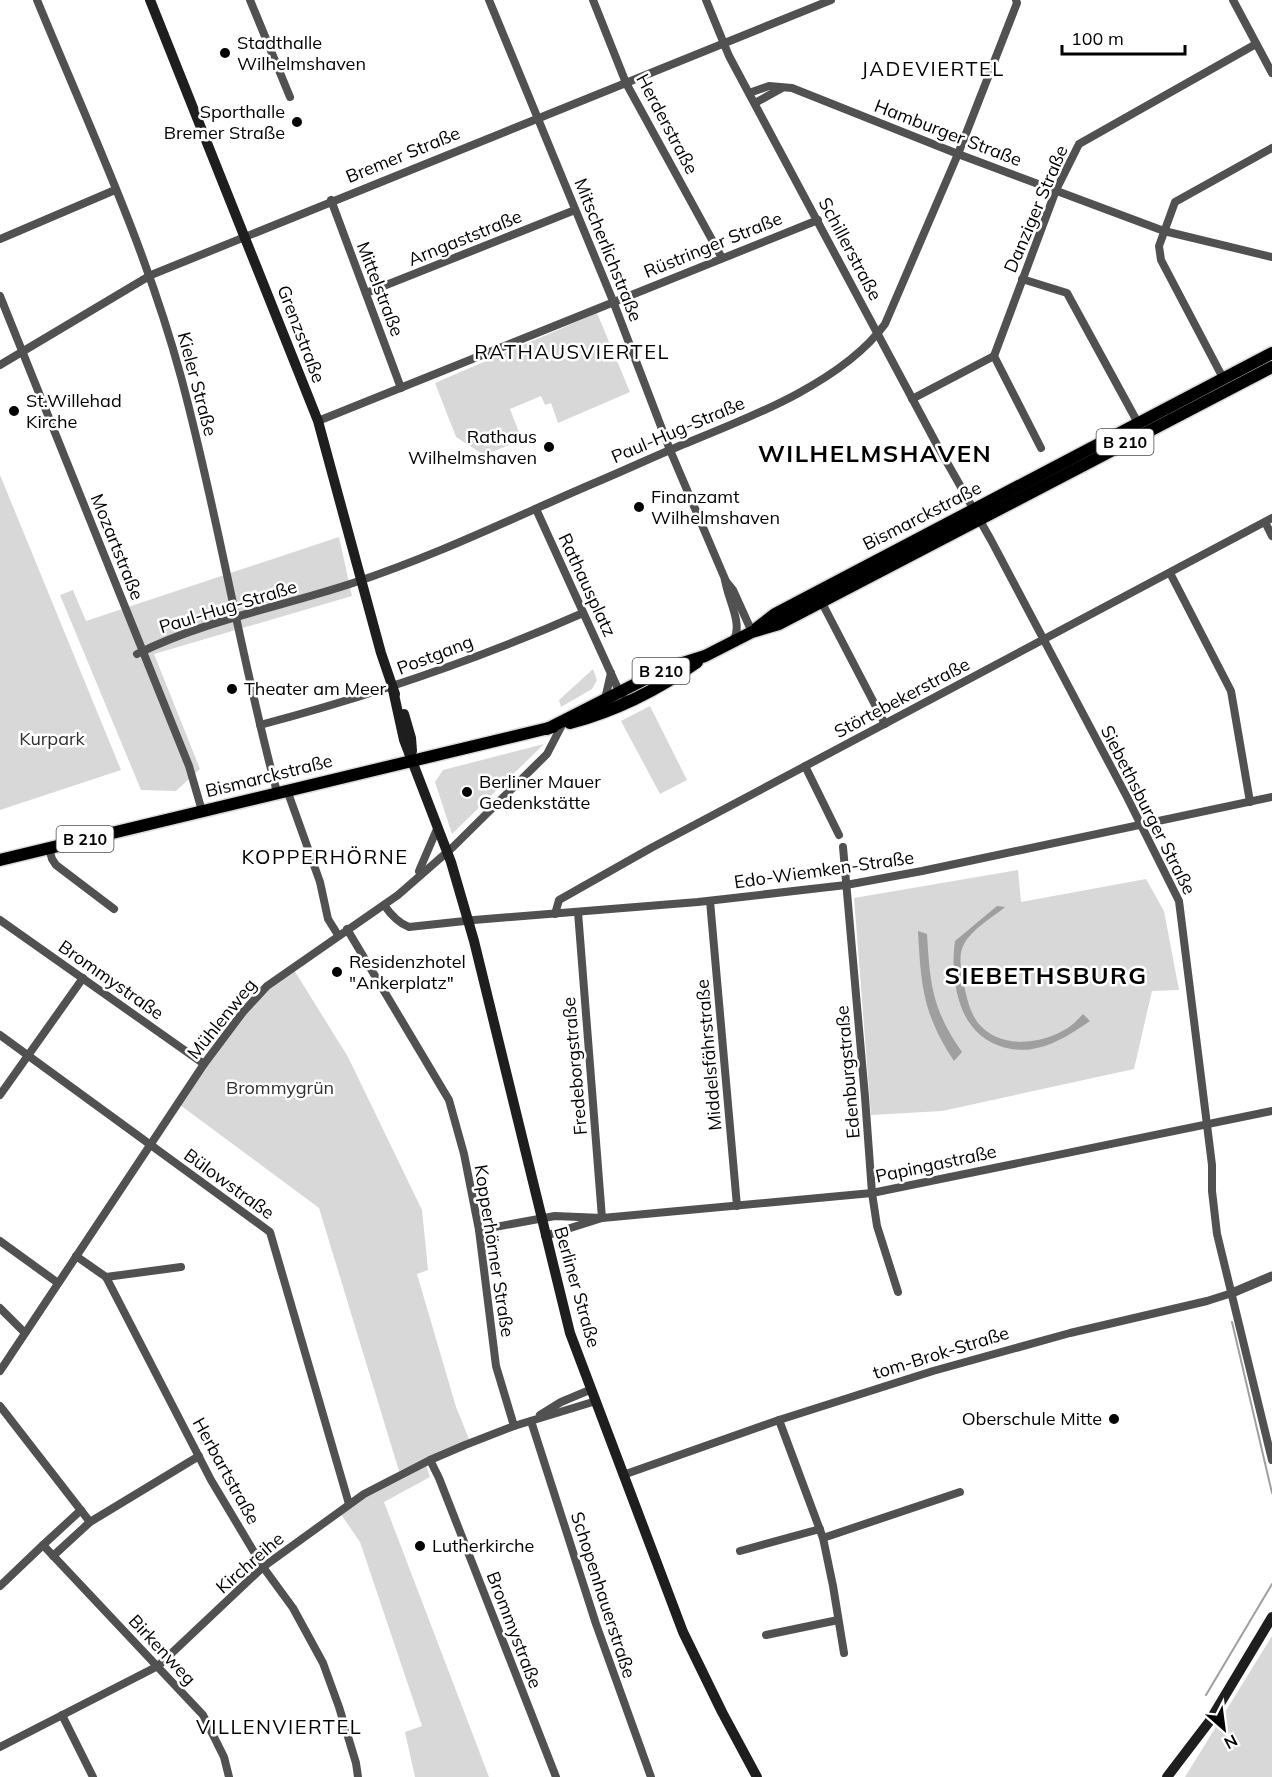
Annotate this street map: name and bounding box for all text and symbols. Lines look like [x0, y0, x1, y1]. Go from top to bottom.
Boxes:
scale bar [1062, 18, 1185, 56]
text: 100 m [1071, 27, 1124, 50]
place label: Stadthalle Wilhelmshaven [237, 31, 366, 75]
marker: Stadthalle Wilhelmshaven [218, 46, 232, 60]
district label: JADEVIERTEL [861, 56, 1005, 81]
street label: Herderstraße [631, 70, 704, 178]
street label: Hamburger Straße [871, 94, 1025, 171]
place label: Sporthalle Bremer Straße [164, 100, 285, 144]
marker: Sporthalle Bremer Straße [290, 115, 304, 129]
street label: Bremer Straße [342, 121, 463, 188]
street label: Danziger Straße [998, 142, 1073, 276]
street label: Mitscherlichstraße [569, 175, 648, 325]
street label: Schillerstraße [814, 193, 887, 304]
street label: Arngaststraße [405, 204, 525, 271]
street label: Rüstringer Straße [640, 206, 785, 283]
street label: Mittelstraße [352, 238, 409, 339]
street label: Grenzstraße [272, 282, 331, 386]
street label: Kieler Straße [173, 329, 222, 438]
district label: RATHAUSVIERTEL [474, 339, 670, 364]
place label: St.Willehad Kirche [26, 389, 122, 433]
street label: Paul-Hug-Straße [608, 391, 748, 468]
marker: St.Willehad Kirche [7, 404, 21, 418]
place label: Rathaus Wilhelmshaven [408, 425, 537, 469]
road number: B 210 [1096, 429, 1154, 455]
district label: WILHELMSHAVEN [758, 438, 992, 468]
marker: Rathaus Wilhelmshaven [542, 440, 556, 454]
street label: Bismarckstraße [859, 476, 985, 555]
place label: Finanzamt Wilhelmshaven [651, 485, 780, 529]
street label: Mozartstraße [86, 490, 149, 603]
marker: Finanzamt Wilhelmshaven [632, 500, 646, 514]
street label: Rathausplatz [553, 529, 621, 640]
street label: Paul-Hug-Straße [156, 575, 299, 638]
street label: Postgang [393, 630, 476, 680]
street label: Störtebekerstraße [830, 652, 973, 743]
road number: B 210 [632, 658, 690, 684]
place label: Theater am Meer [244, 677, 387, 700]
marker: Theater am Meer [225, 682, 239, 696]
street label: Siebethsburger Straße [1096, 721, 1201, 898]
park label: Kurpark [19, 727, 86, 750]
street label: Bismarckstraße [203, 749, 335, 802]
place label: Berliner Mauer Gedenkstätte [479, 770, 601, 814]
marker: Berliner Mauer Gedenkstätte [460, 785, 474, 799]
road number: B 210 [56, 826, 113, 852]
district label: KOPPERHÖRNE [242, 844, 408, 869]
street label: Edo-Wiemken-Straße [733, 846, 915, 894]
street label: Brommystraße [54, 935, 168, 1024]
place label: Residenzhotel "Ankerplatz" [349, 950, 466, 994]
district label: SIEBETHSBURG [944, 960, 1148, 990]
marker: Residenzhotel "Ankerplatz" [330, 965, 344, 979]
street label: Mühlenweg [182, 974, 261, 1064]
street label: Middelsfährstraße [690, 978, 727, 1132]
street label: Fredeborgstraße [557, 996, 592, 1136]
street label: Edenburgstraße [830, 1004, 865, 1140]
park label: Brommygrün [226, 1076, 334, 1099]
street label: Papingastraße [873, 1139, 998, 1188]
street label: Bülowstraße [180, 1143, 279, 1224]
street label: Kopperhörner Straße [470, 1163, 519, 1339]
street label: Berliner Straße [549, 1224, 606, 1350]
street label: tom-Brok-Straße [870, 1321, 1012, 1384]
place label: Oberschule Mitte [962, 1407, 1102, 1430]
marker: Oberschule Mitte [1107, 1412, 1121, 1426]
street label: Herbartstraße [188, 1413, 265, 1528]
street label: Schopenhauerstraße [566, 1509, 641, 1681]
street label: Kirchreihe [211, 1527, 288, 1598]
place label: Lutherkirche [432, 1534, 534, 1557]
marker: Lutherkirche [413, 1539, 427, 1553]
street label: Brommystraße [482, 1568, 547, 1692]
street label: Birkenweg [124, 1609, 201, 1690]
north arrow [1194, 1699, 1254, 1759]
district label: VILLENVIERTEL [196, 1714, 362, 1739]
text: N [1221, 1731, 1241, 1754]

